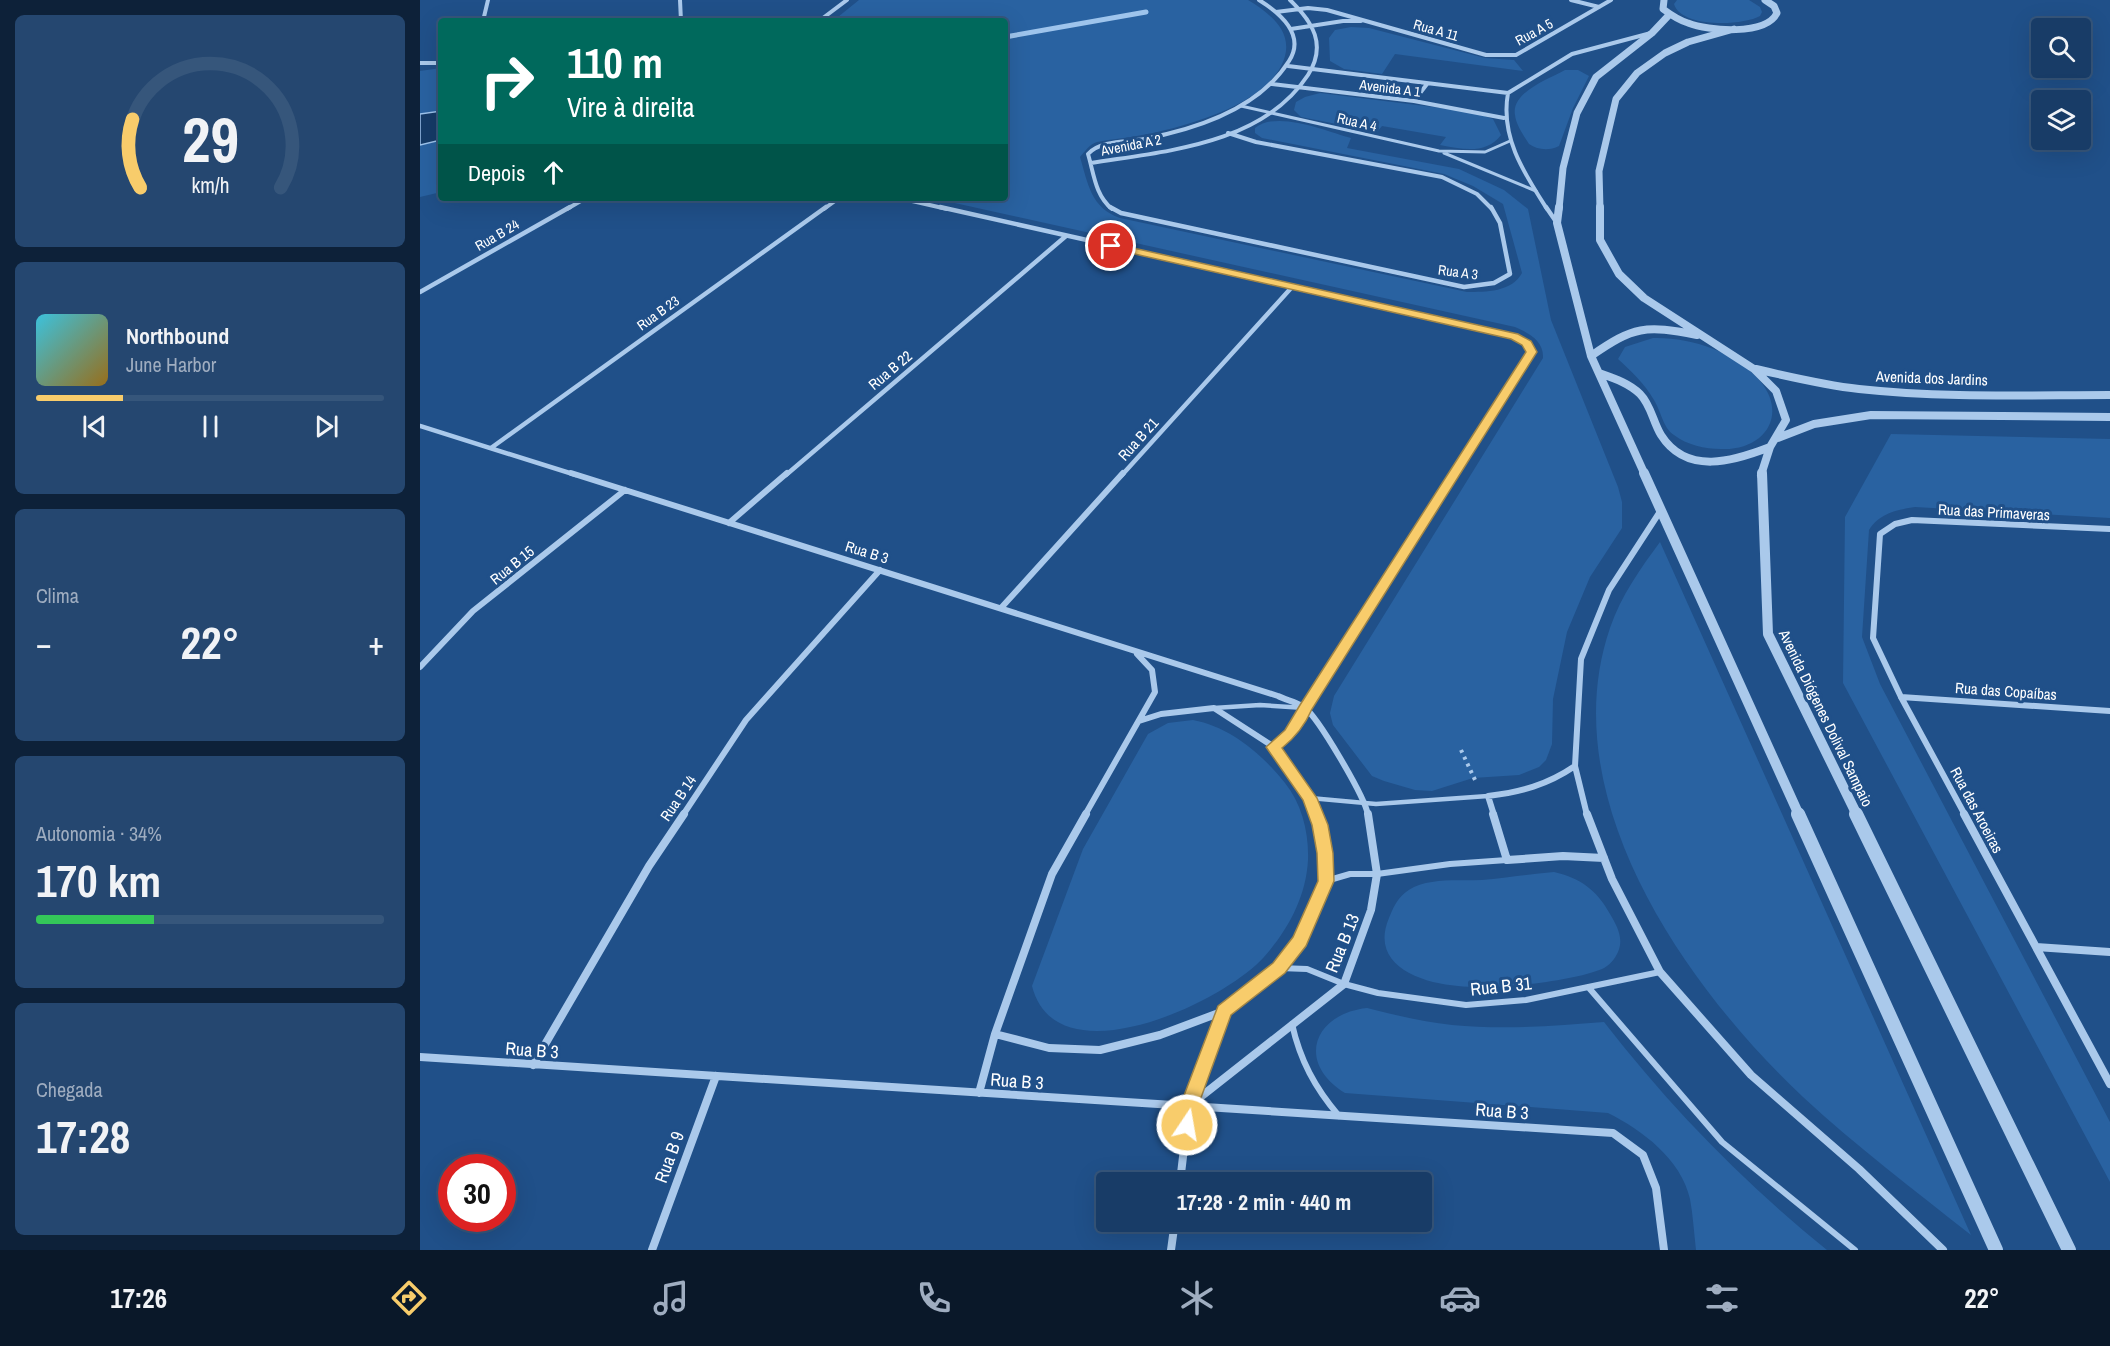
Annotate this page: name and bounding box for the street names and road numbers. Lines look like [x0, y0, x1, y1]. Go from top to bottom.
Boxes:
street label: Rua A 5 [1512, 14, 1556, 50]
street label: Rua A 11 [1412, 15, 1461, 45]
street label: Avenida A 1 [1358, 75, 1422, 101]
street label: Rua A 4 [1335, 109, 1379, 135]
street label: Avenida A 2 [1098, 130, 1163, 160]
street label: Rua B 24 [472, 215, 523, 255]
street label: Rua A 3 [1437, 261, 1479, 283]
street label: Rua B 23 [633, 292, 683, 334]
street label: Rua B 22 [864, 345, 917, 395]
street label: Avenida dos Jardins [1875, 366, 1988, 390]
street label: Rua B 21 [1113, 413, 1163, 465]
street label: Rua das Primaveras [1937, 499, 2051, 525]
street label: Rua B 3 [843, 535, 891, 569]
street label: Rua B 15 [485, 541, 539, 589]
street label: Avenida Diógenes Dolival Sampaio [1773, 625, 1878, 810]
street label: Rua das Copaíbas [1954, 677, 2058, 705]
street label: Rua das Aroeiras [1945, 763, 2009, 857]
street label: Rua B 14 [655, 771, 701, 825]
street label: Rua B 13 [1319, 910, 1365, 976]
street label: Rua B 31 [1469, 970, 1534, 1002]
street label: Rua B 3 [505, 1036, 559, 1064]
street label: Rua B 3 [990, 1067, 1044, 1095]
street label: Rua B 3 [1475, 1097, 1529, 1125]
street label: Rua B 9 [648, 1128, 690, 1186]

